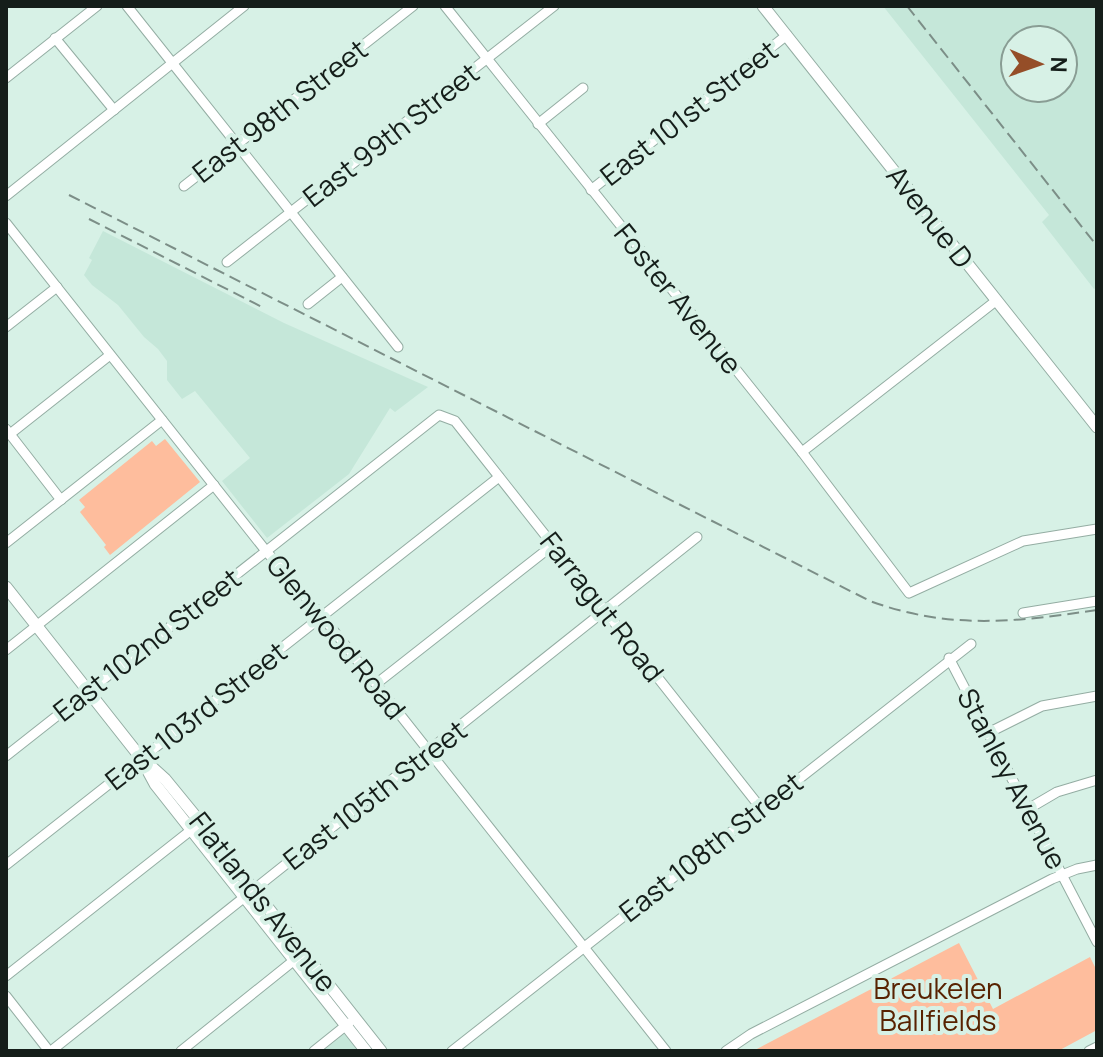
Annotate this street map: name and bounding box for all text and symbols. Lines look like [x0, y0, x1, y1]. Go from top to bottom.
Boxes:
north arrow [999, 24, 1079, 104]
street label: East 98th Street [184, 30, 375, 191]
street label: East 101st Street [592, 31, 785, 194]
street label: East 99th Street [295, 54, 486, 215]
text: N [1044, 56, 1074, 73]
street label: Avenue D [879, 157, 983, 275]
street label: Foster Avenue [606, 215, 751, 382]
street label: Farragut Road [532, 524, 673, 689]
street label: Glenwood Road [259, 546, 415, 727]
street label: East 102nd Street [45, 559, 248, 729]
street label: East 103rd Street [97, 632, 294, 798]
street label: Stanley Avenue [949, 682, 1076, 876]
street label: East 105th Street [275, 711, 474, 878]
street label: East 108th Street [611, 763, 810, 930]
street label: Flatlands Avenue [181, 803, 346, 999]
park label: Breukelen Ballfields [873, 969, 1003, 1039]

